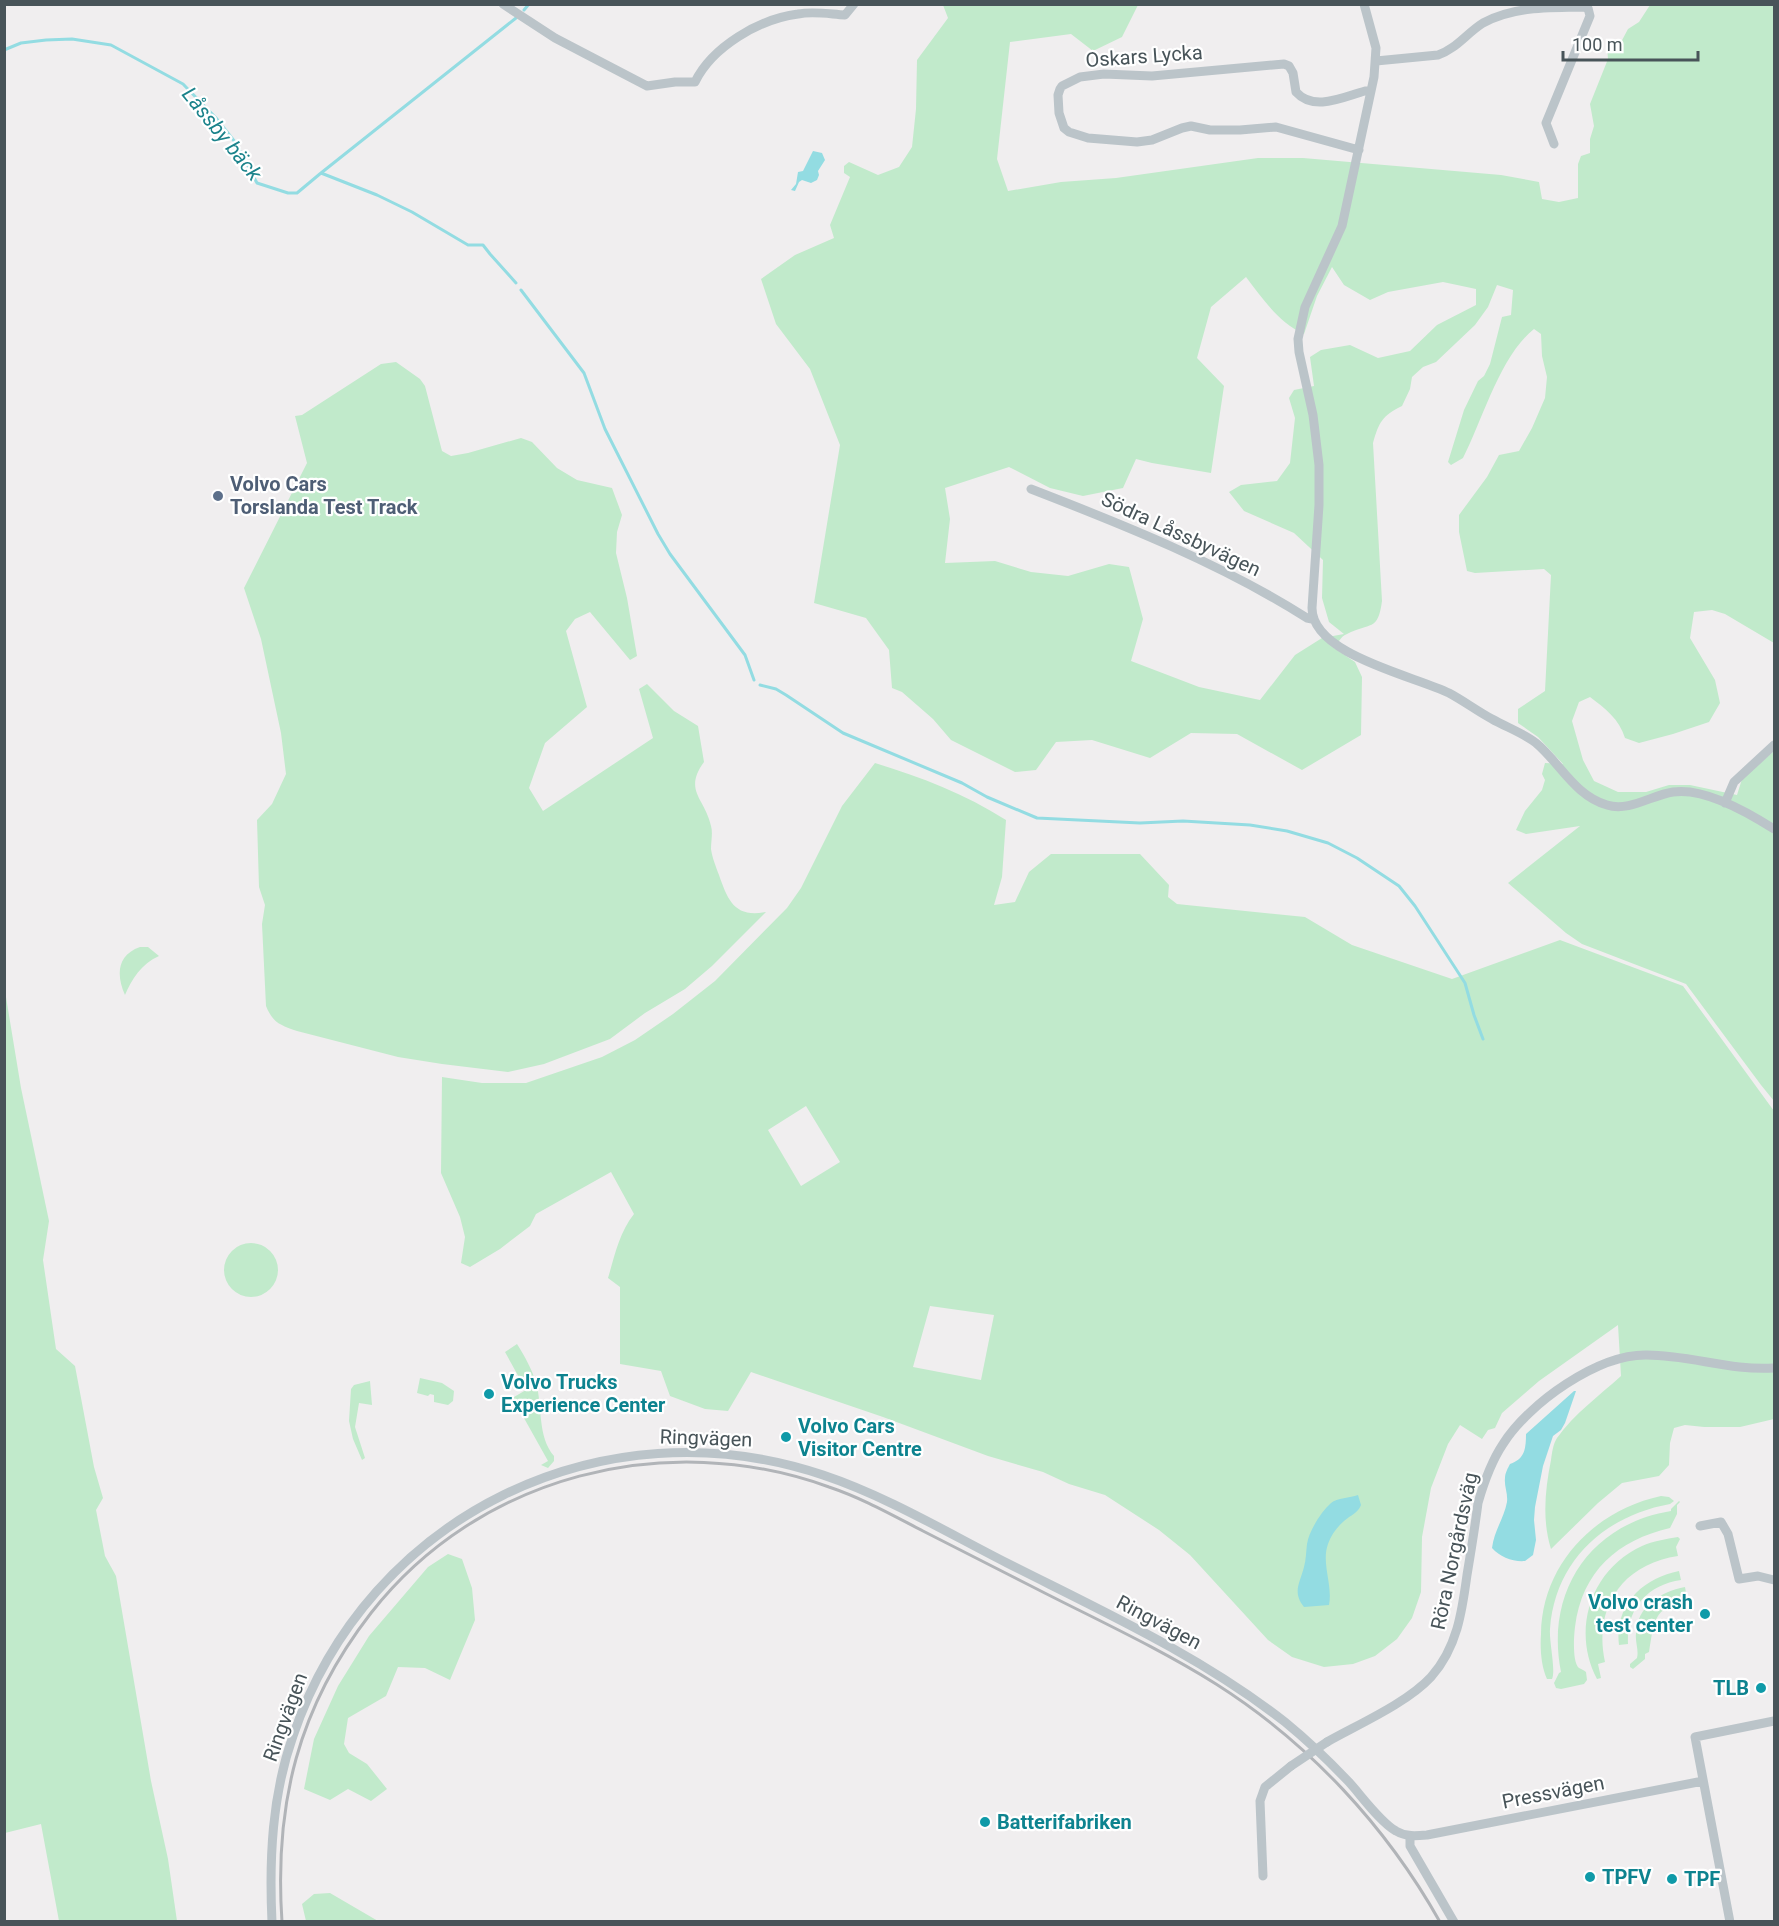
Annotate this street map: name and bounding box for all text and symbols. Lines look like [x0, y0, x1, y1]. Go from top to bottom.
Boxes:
scale bar [1563, 24, 1698, 62]
text: 100 m [1572, 34, 1623, 55]
street label: Oskars Lycka [1085, 40, 1203, 72]
water label: Låssby bäck [177, 83, 267, 186]
place label: Volvo Cars Torslanda Test Track [230, 472, 418, 519]
street label: Södra Låssbyvägen [1098, 487, 1264, 581]
marker: Volvo Cars Torslanda Test Track [211, 489, 225, 503]
place label: Volvo Trucks Experience Center [501, 1370, 666, 1417]
marker: Volvo Trucks Experience Center [482, 1387, 496, 1401]
place label: Volvo Cars Visitor Centre [798, 1414, 922, 1461]
street label: Ringvägen [659, 1424, 753, 1452]
marker: Volvo Cars Visitor Centre [779, 1430, 793, 1444]
street label: Röra Norgårdsväg [1426, 1470, 1482, 1632]
street label: Ringvägen [1112, 1590, 1206, 1654]
place label: Volvo crash test center [1588, 1590, 1694, 1637]
marker: Volvo crash test center [1698, 1607, 1712, 1621]
street label: Ringvägen [258, 1669, 312, 1765]
place label: TLB [1713, 1676, 1749, 1700]
marker: TLB [1754, 1681, 1768, 1695]
street label: Pressvägen [1500, 1770, 1606, 1814]
place label: Batterifabriken [997, 1810, 1132, 1834]
marker: Batterifabriken [978, 1815, 992, 1829]
place label: TPFV [1602, 1865, 1652, 1889]
place label: TPF [1684, 1867, 1720, 1891]
marker: TPFV [1583, 1870, 1597, 1884]
marker: TPF [1665, 1872, 1679, 1886]

